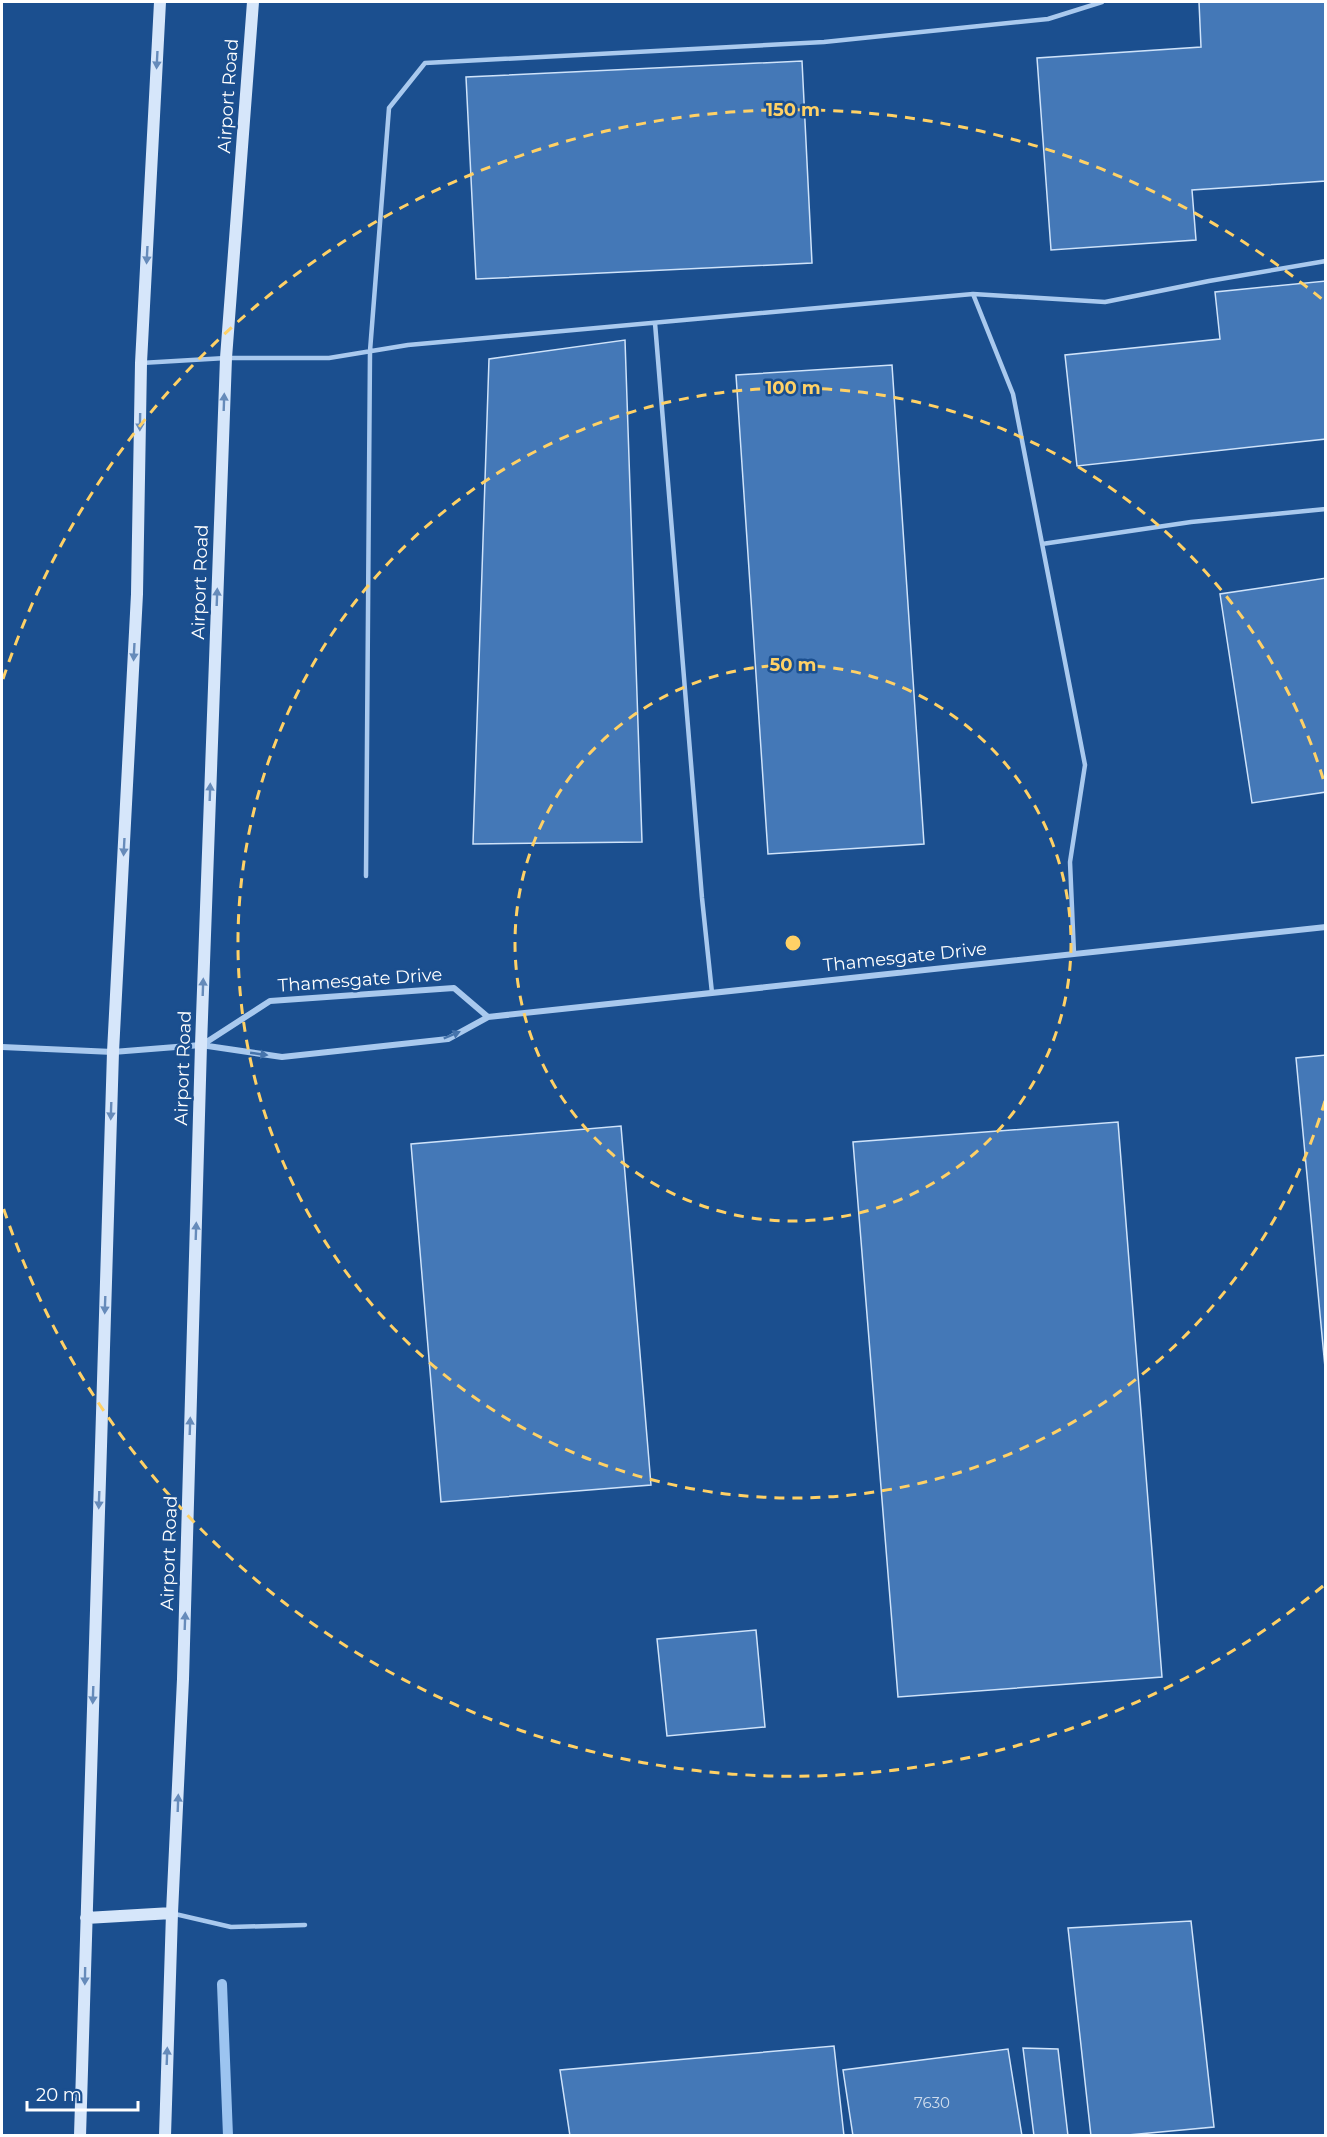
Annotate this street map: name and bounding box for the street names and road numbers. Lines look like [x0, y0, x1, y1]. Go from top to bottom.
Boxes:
street label: Airport Road [213, 38, 243, 154]
street label: Airport Road [187, 524, 213, 640]
street label: Thamesgate Drive [822, 937, 988, 977]
street label: Thamesgate Drive [277, 963, 443, 997]
street label: Airport Road [170, 1010, 196, 1126]
street label: Airport Road [156, 1495, 182, 1611]

